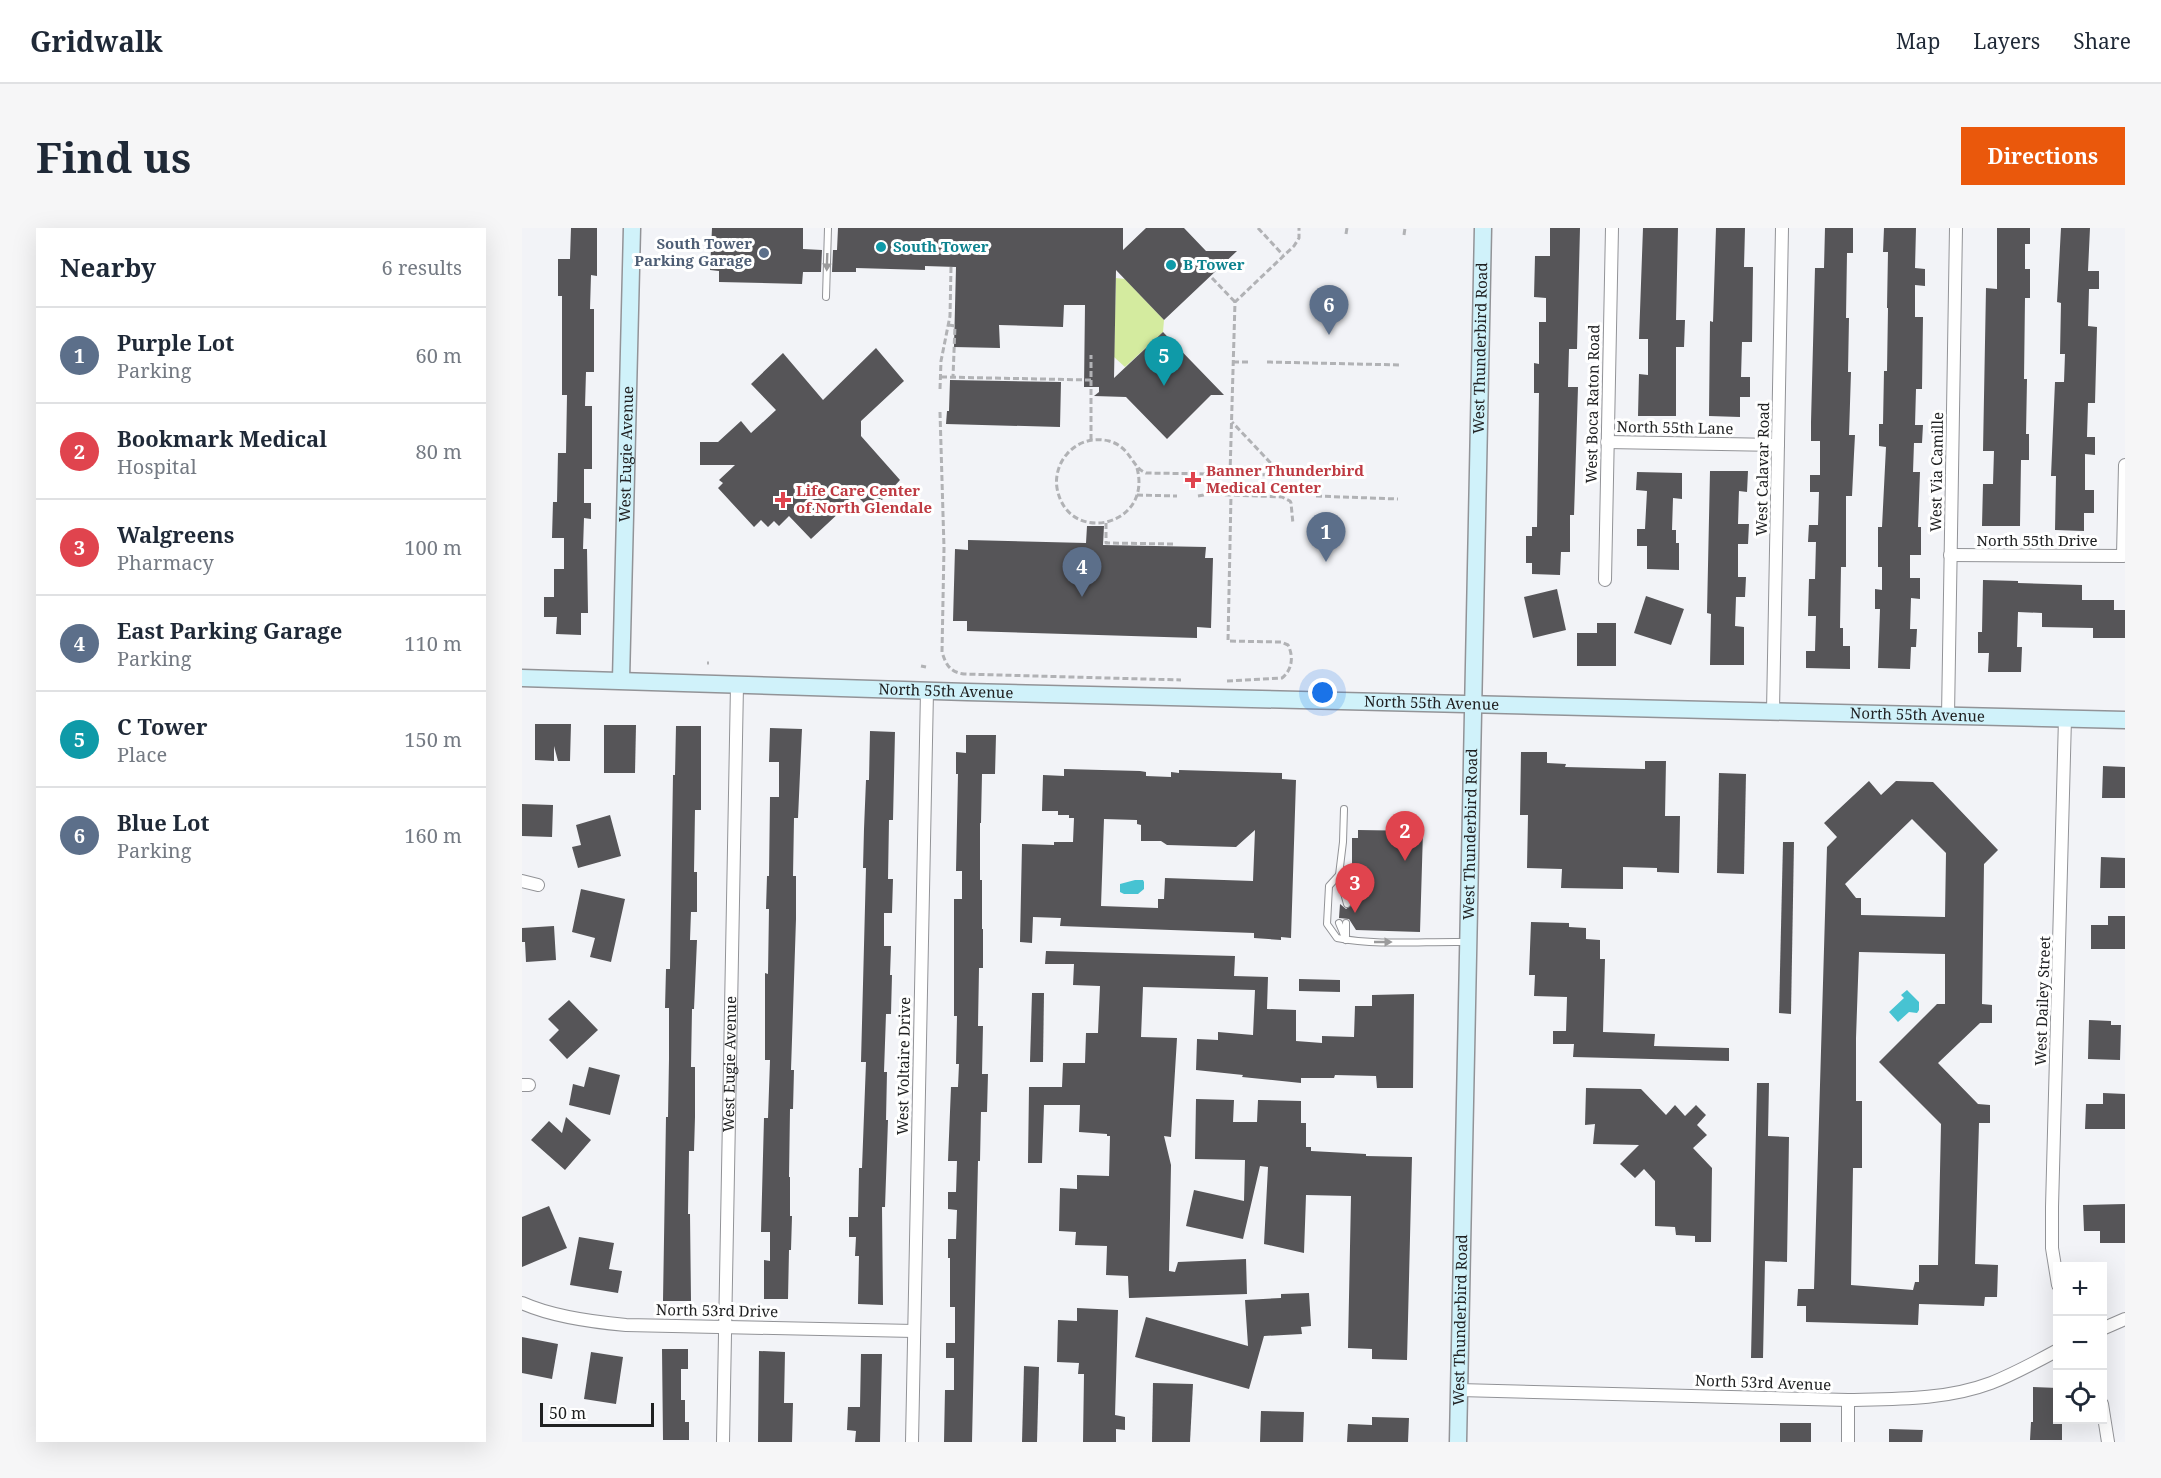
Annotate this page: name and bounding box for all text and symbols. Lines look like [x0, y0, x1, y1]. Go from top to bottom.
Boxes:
text: Gridwalk [30, 22, 163, 60]
text: Map [1896, 27, 1940, 55]
text: Layers [1973, 27, 2040, 55]
text: Share [2073, 27, 2131, 55]
button: Directions [1961, 127, 2125, 185]
text: Find us [36, 128, 191, 185]
place label: South Tower Parking Garage [634, 233, 752, 270]
place label: South Tower [893, 236, 989, 256]
marker: South Tower [874, 240, 888, 254]
marker: South Tower Parking Garage [757, 246, 771, 260]
text: Nearby [60, 249, 156, 285]
one-way arrow [822, 253, 832, 272]
text: 6 results [382, 254, 462, 281]
place label: B Tower [1183, 254, 1245, 274]
marker: B Tower [1164, 258, 1178, 272]
street label: West Thunderbird Road [1468, 262, 1491, 434]
pin: 6 [1310, 285, 1348, 335]
street label: West Boca Raton Road [1581, 324, 1603, 484]
text: Purple Lot [117, 327, 234, 357]
pin: 5 [1144, 336, 1184, 386]
text: 1 [74, 342, 85, 369]
text: 60 m [416, 342, 462, 369]
text: Parking [117, 357, 192, 384]
street label: West Eugie Avenue [614, 386, 637, 522]
street label: West Calavar Road [1751, 402, 1773, 536]
street label: West Via Camille [1925, 412, 1947, 532]
street label: North 55th Lane [1616, 416, 1734, 438]
text: Bookmark Medical [117, 423, 327, 453]
text: 2 [74, 438, 85, 465]
text: 80 m [416, 438, 462, 465]
text: Hospital [117, 453, 197, 480]
place label: Banner Thunderbird Medical Center [1206, 460, 1364, 497]
marker: Banner Thunderbird Medical Center [1184, 471, 1202, 489]
place label: Life Care Center of North Glendale [796, 480, 932, 517]
marker: Life Care Center of North Glendale [774, 491, 792, 509]
pin: 1 [1306, 512, 1346, 562]
text: Walgreens [117, 519, 234, 549]
street label: North 55th Drive [1977, 530, 2097, 550]
text: 3 [74, 534, 85, 561]
text: 100 m [404, 534, 462, 561]
pin: 4 [1062, 548, 1102, 597]
text: Pharmacy [117, 549, 214, 576]
text: East Parking Garage [117, 615, 342, 645]
text: 4 [74, 630, 85, 657]
text: 110 m [404, 630, 462, 657]
text: Parking [117, 645, 192, 672]
street label: North 55th Avenue [878, 678, 1014, 702]
your location [1308, 678, 1337, 707]
street label: North 55th Avenue [1364, 691, 1499, 714]
street label: North 55th Avenue [1850, 702, 1985, 726]
text: C Tower [117, 711, 207, 741]
text: 5 [74, 726, 85, 753]
text: 150 m [404, 726, 462, 753]
text: Place [117, 741, 167, 768]
street label: West Thunderbird Road [1458, 748, 1481, 920]
text: Blue Lot [117, 807, 209, 837]
pin: 2 [1386, 812, 1424, 861]
text: 6 [74, 822, 85, 849]
text: 160 m [404, 822, 462, 849]
text: Parking [117, 837, 192, 864]
pin: 3 [1336, 864, 1374, 913]
street label: West Dailey Street [2030, 936, 2054, 1066]
one-way arrow [1374, 937, 1393, 947]
street label: West Eugie Avenue [718, 996, 740, 1132]
street label: West Voltaire Drive [892, 997, 914, 1135]
street label: West Thunderbird Road [1448, 1234, 1471, 1406]
map controls [2053, 1262, 2107, 1424]
button: + [2053, 1262, 2107, 1316]
street label: North 53rd Drive [656, 1299, 778, 1321]
button: − [2053, 1316, 2107, 1370]
street label: North 53rd Avenue [1695, 1370, 1832, 1394]
button: locate [2053, 1370, 2107, 1424]
scale bar [540, 1400, 654, 1428]
text: 50 m [549, 1402, 586, 1424]

